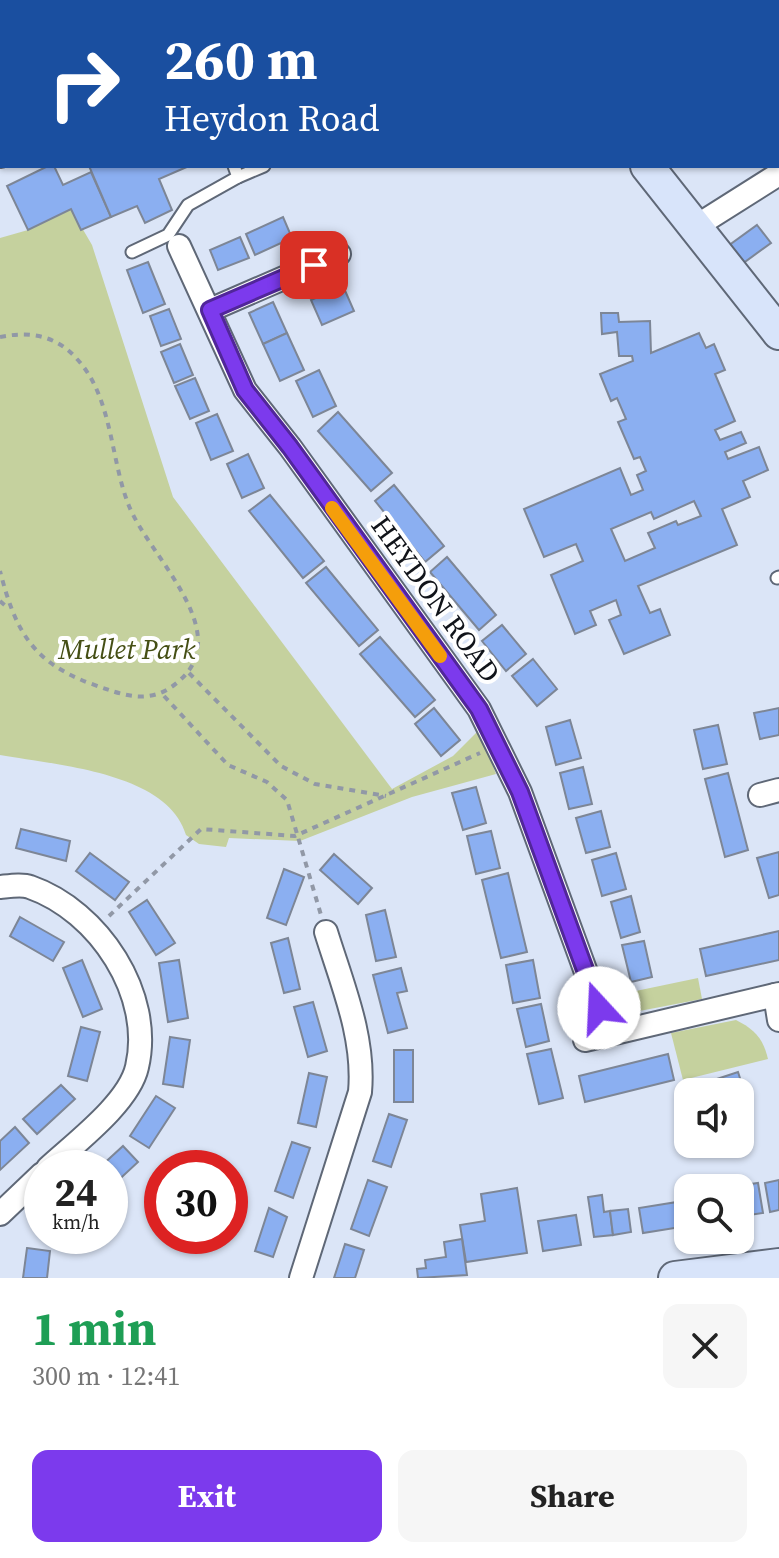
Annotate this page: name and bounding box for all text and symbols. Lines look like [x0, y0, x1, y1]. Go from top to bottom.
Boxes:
text: 260 m [164, 21, 318, 98]
icon: right [32, 32, 136, 136]
text: Heydon Road [164, 94, 379, 143]
pin [280, 231, 348, 299]
icon: arrive [292, 243, 336, 287]
street label: HEYDON ROAD [363, 508, 509, 690]
park label: Mullet Park [58, 630, 196, 668]
position arrow [557, 966, 641, 1050]
map controls [674, 1078, 754, 1254]
button: sound [674, 1078, 754, 1158]
speed limit sign: 30 [144, 1150, 248, 1254]
text: 24 [54, 1165, 98, 1219]
button: search [674, 1174, 754, 1254]
text: km/h [52, 1208, 100, 1236]
text: 1 min [32, 1295, 157, 1361]
button: close [663, 1304, 747, 1388]
text: 300 m · 12:41 [32, 1358, 180, 1394]
button: Exit [32, 1450, 382, 1542]
button: Share [398, 1450, 747, 1542]

